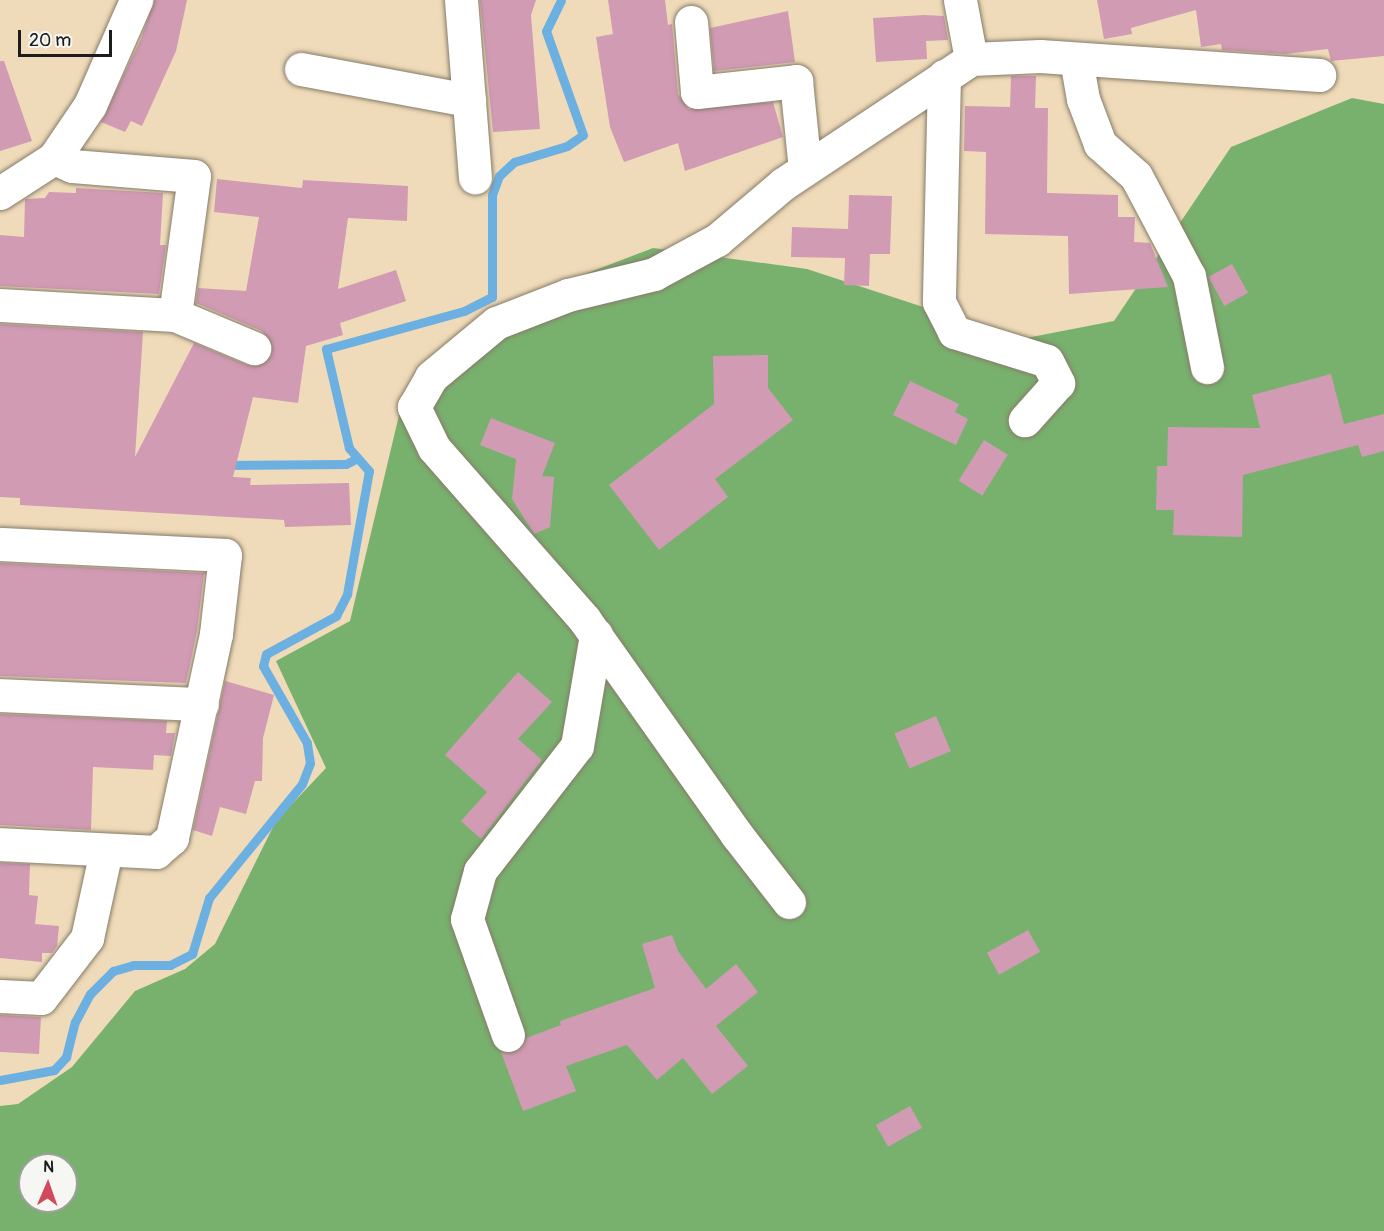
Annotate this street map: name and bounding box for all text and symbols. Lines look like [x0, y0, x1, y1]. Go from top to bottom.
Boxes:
scale bar [21, 18, 116, 56]
text: 20 m [29, 29, 71, 52]
north arrow [18, 1153, 78, 1213]
text: N [43, 1157, 54, 1177]

